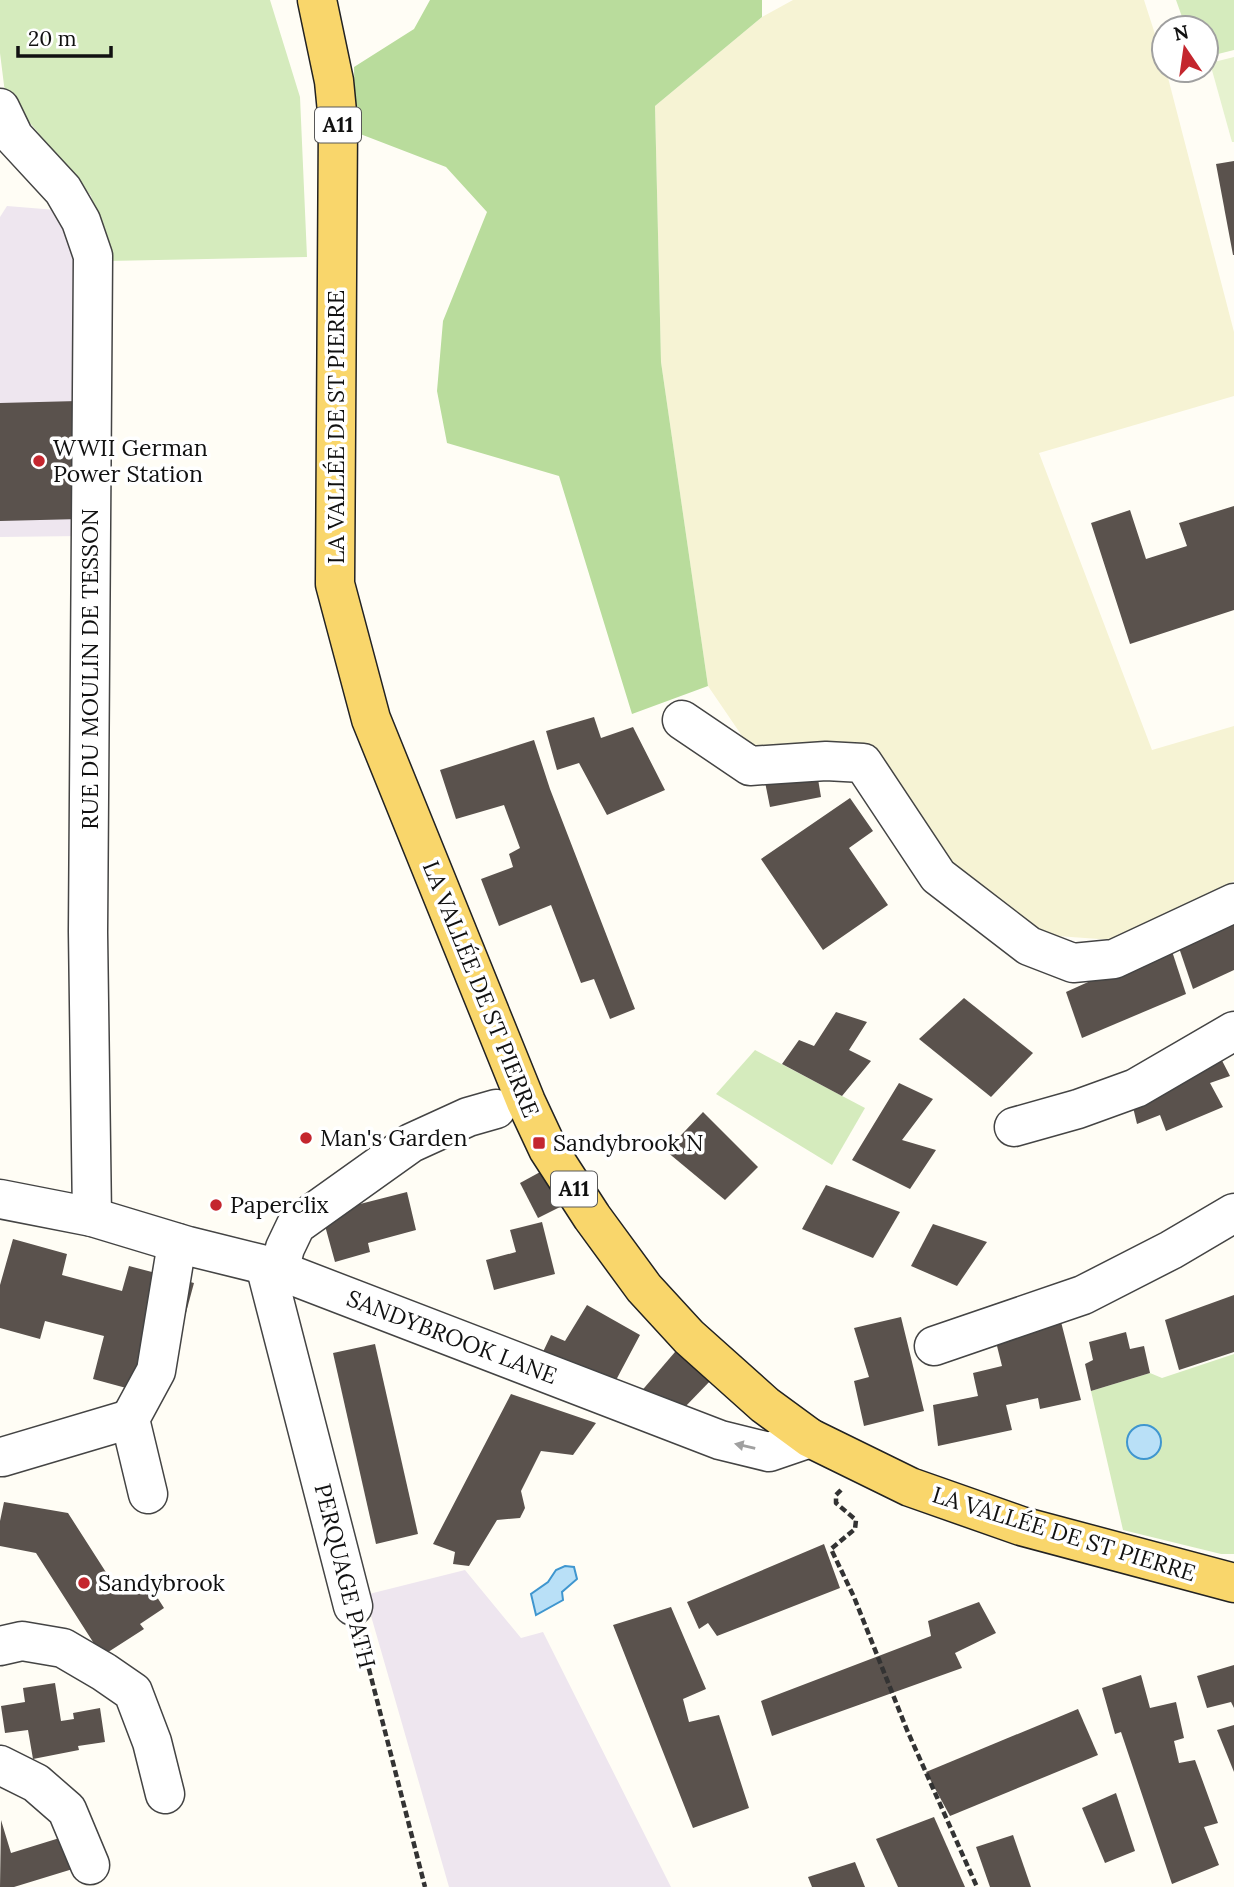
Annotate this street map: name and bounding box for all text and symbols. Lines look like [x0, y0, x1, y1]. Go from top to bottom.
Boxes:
scale bar [18, 14, 110, 58]
north arrow [1150, 14, 1220, 84]
text: N [1171, 19, 1191, 46]
text: 20 m [28, 25, 77, 52]
road number: A11 [315, 108, 361, 142]
street label: LA VALLÉE DE ST PIERRE [321, 290, 350, 564]
place label: WWII German Power Station [53, 433, 208, 488]
marker: WWII German Power Station [31, 453, 47, 469]
street label: RUE DU MOULIN DE TESSON [75, 508, 104, 830]
street label: LA VALLÉE DE ST PIERRE [417, 856, 546, 1121]
place label: Man's Garden [320, 1123, 468, 1152]
place label: Sandybrook N [553, 1128, 704, 1157]
marker: Man's Garden [298, 1130, 314, 1146]
marker: Sandybrook N [531, 1135, 547, 1151]
road number: A11 [551, 1172, 597, 1206]
place label: Paperclix [230, 1190, 329, 1219]
marker: Paperclix [208, 1197, 224, 1213]
street label: SANDYBROOK LANE [343, 1283, 561, 1390]
one-way arrow [734, 1440, 756, 1451]
street label: LA VALLÉE DE ST PIERRE [929, 1480, 1199, 1587]
street label: PERQUAGE PATH [309, 1481, 382, 1671]
place label: Sandybrook [98, 1568, 226, 1597]
marker: Sandybrook [76, 1575, 92, 1591]

